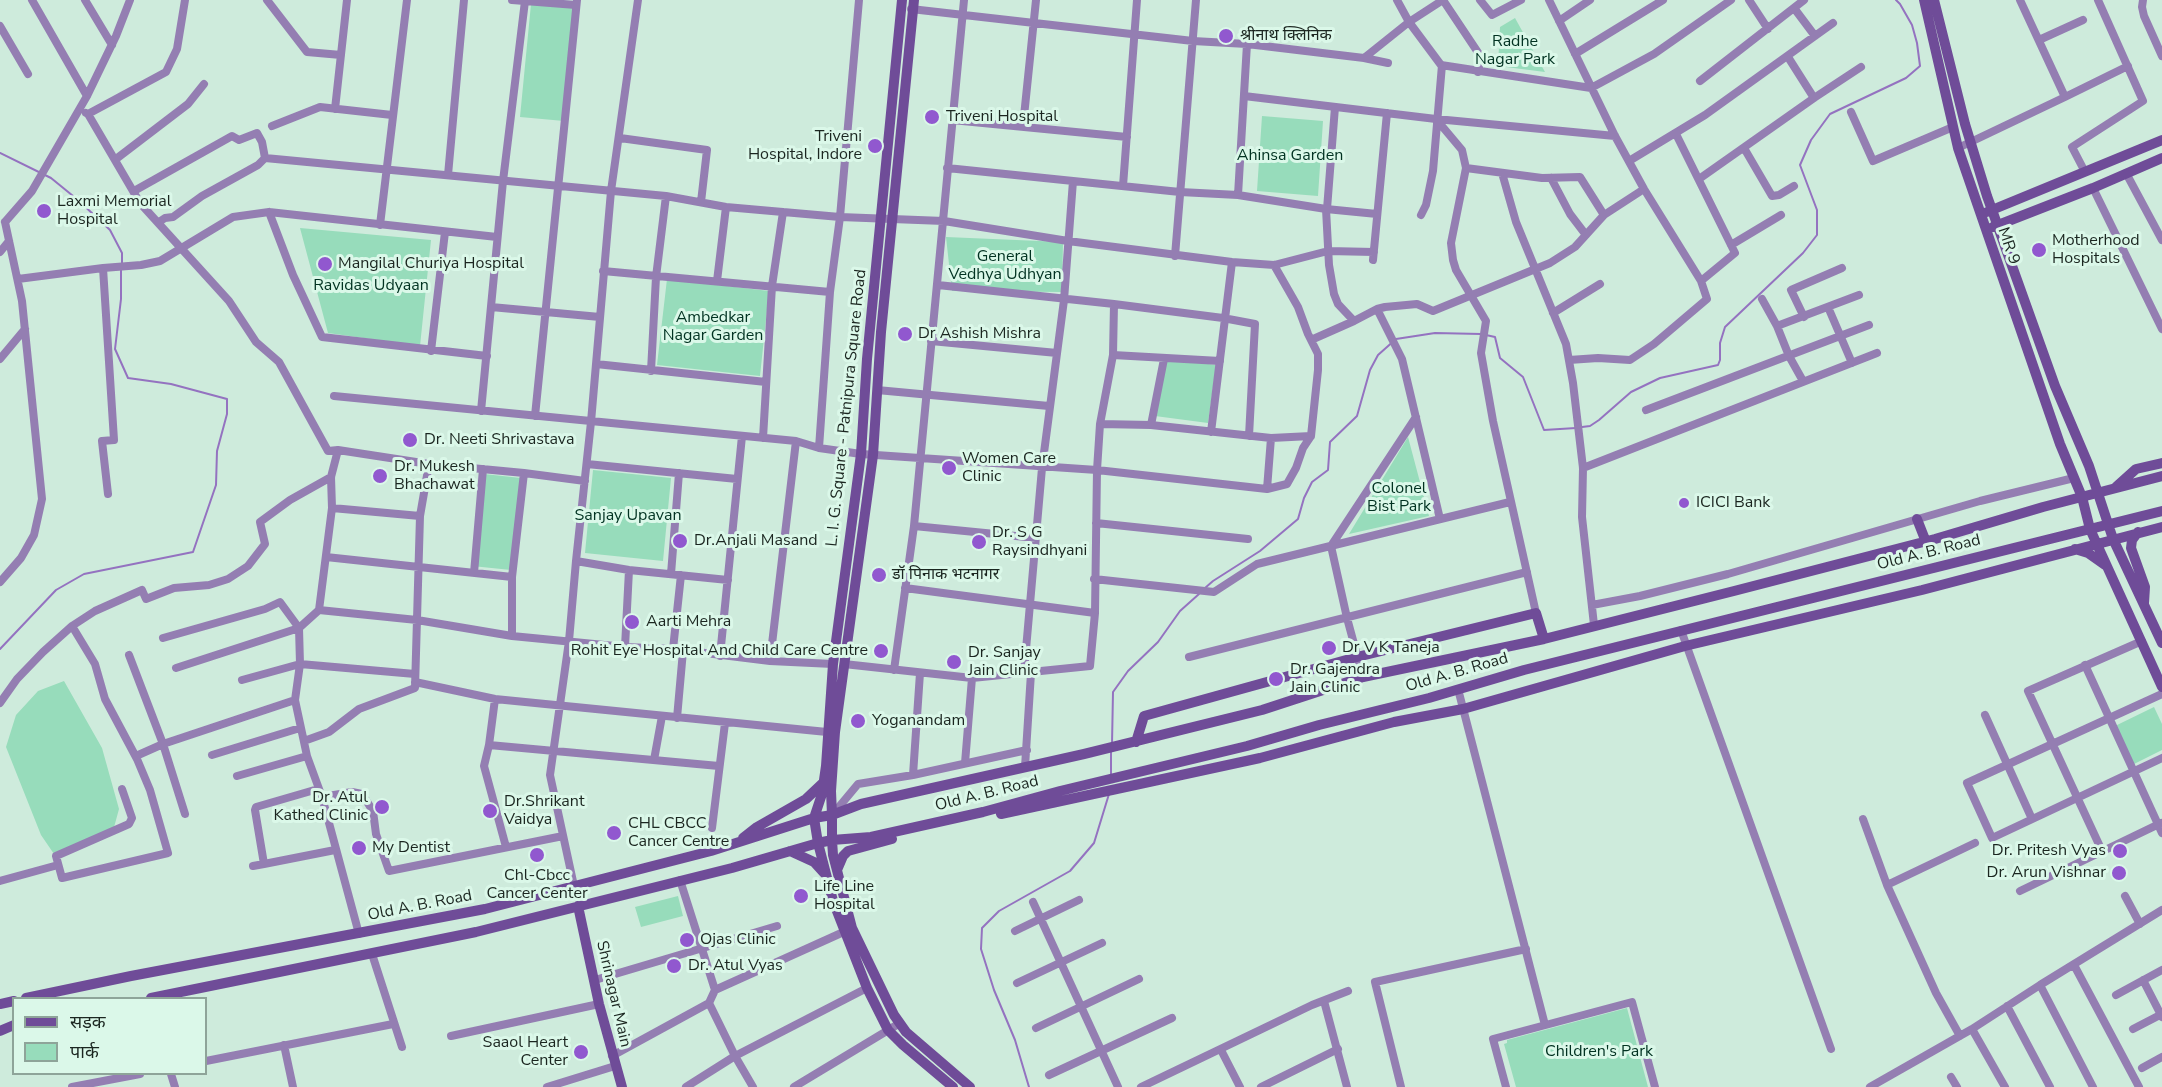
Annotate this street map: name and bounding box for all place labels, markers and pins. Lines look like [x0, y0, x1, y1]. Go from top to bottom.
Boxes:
place label: श्रीनाथ क्लिनिक [1240, 26, 1332, 46]
marker: श्रीनाथ क्लिनिक [1217, 27, 1235, 45]
place label: Triveni Hospital [946, 107, 1058, 127]
marker: Triveni Hospital [923, 108, 941, 126]
place label: Triveni Hospital, Indore [748, 127, 862, 165]
marker: Triveni Hospital, Indore [866, 137, 884, 155]
place label: Laxmi Memorial Hospital [57, 192, 172, 230]
marker: Laxmi Memorial Hospital [35, 202, 53, 220]
place label: Motherhood Hospitals [2052, 231, 2140, 269]
marker: Motherhood Hospitals [2030, 241, 2048, 259]
place label: Mangilal Churiya Hospital [338, 254, 524, 274]
marker: Mangilal Churiya Hospital [316, 255, 334, 273]
place label: Dr Ashish Mishra [918, 324, 1041, 344]
marker: Dr Ashish Mishra [896, 325, 914, 343]
place label: Dr. Neeti Shrivastava [424, 430, 574, 450]
marker: Dr. Neeti Shrivastava [401, 431, 419, 449]
place label: Women Care Clinic [962, 449, 1056, 487]
place label: Dr. Mukesh Bhachawat [394, 457, 475, 495]
marker: Women Care Clinic [940, 459, 958, 477]
marker: Dr. Mukesh Bhachawat [371, 467, 389, 485]
place label: ICICI Bank [1696, 493, 1770, 513]
marker: ICICI Bank [1677, 496, 1691, 510]
place label: Dr. S G Raysindhyani [992, 523, 1087, 561]
place label: Dr.Anjali Masand [694, 531, 818, 551]
marker: Dr.Anjali Masand [671, 532, 689, 550]
marker: Dr. S G Raysindhyani [970, 533, 988, 551]
place label: डॉ पिनाक भटनागर [892, 565, 999, 585]
marker: डॉ पिनाक भटनागर [870, 566, 888, 584]
place label: Aarti Mehra [646, 612, 731, 632]
marker: Aarti Mehra [623, 613, 641, 631]
place label: Dr V K Taneja [1342, 638, 1440, 658]
marker: Dr V K Taneja [1320, 639, 1338, 657]
place label: Rohit Eye Hospital And Child Care Centre [571, 641, 868, 661]
marker: Rohit Eye Hospital And Child Care Centre [872, 642, 890, 660]
place label: Dr. Sanjay Jain Clinic [968, 643, 1041, 681]
marker: Dr. Sanjay Jain Clinic [945, 653, 963, 671]
place label: Dr. Gajendra Jain Clinic [1290, 660, 1380, 698]
marker: Dr. Gajendra Jain Clinic [1267, 670, 1285, 688]
place label: Yoganandam [872, 711, 965, 731]
marker: Yoganandam [849, 712, 867, 730]
place label: Dr. Atul Kathed Clinic [273, 788, 368, 826]
place label: Dr.Shrikant Vaidya [504, 792, 585, 830]
marker: Dr. Atul Kathed Clinic [373, 798, 391, 816]
marker: Dr.Shrikant Vaidya [481, 802, 499, 820]
place label: CHL CBCC Cancer Centre [628, 814, 729, 852]
marker: CHL CBCC Cancer Centre [605, 824, 623, 842]
place label: My Dentist [372, 838, 450, 858]
marker: My Dentist [350, 839, 368, 857]
place label: Dr. Pritesh Vyas [1992, 841, 2106, 861]
marker: Dr. Pritesh Vyas [2111, 842, 2129, 860]
marker: Chl-Cbcc Cancer Center [528, 846, 546, 864]
place label: Dr. Arun Vishnar [1987, 863, 2106, 883]
marker: Dr. Arun Vishnar [2110, 864, 2128, 882]
place label: Chl-Cbcc Cancer Center [486, 866, 588, 904]
place label: Life Line Hospital [814, 877, 875, 915]
marker: Life Line Hospital [792, 887, 810, 905]
place label: Ojas Clinic [700, 930, 776, 950]
marker: Ojas Clinic [678, 931, 696, 949]
place label: Dr. Atul Vyas [688, 956, 783, 976]
marker: Dr. Atul Vyas [665, 957, 683, 975]
place label: Saaol Heart Center [483, 1033, 568, 1071]
marker: Saaol Heart Center [572, 1043, 590, 1061]

